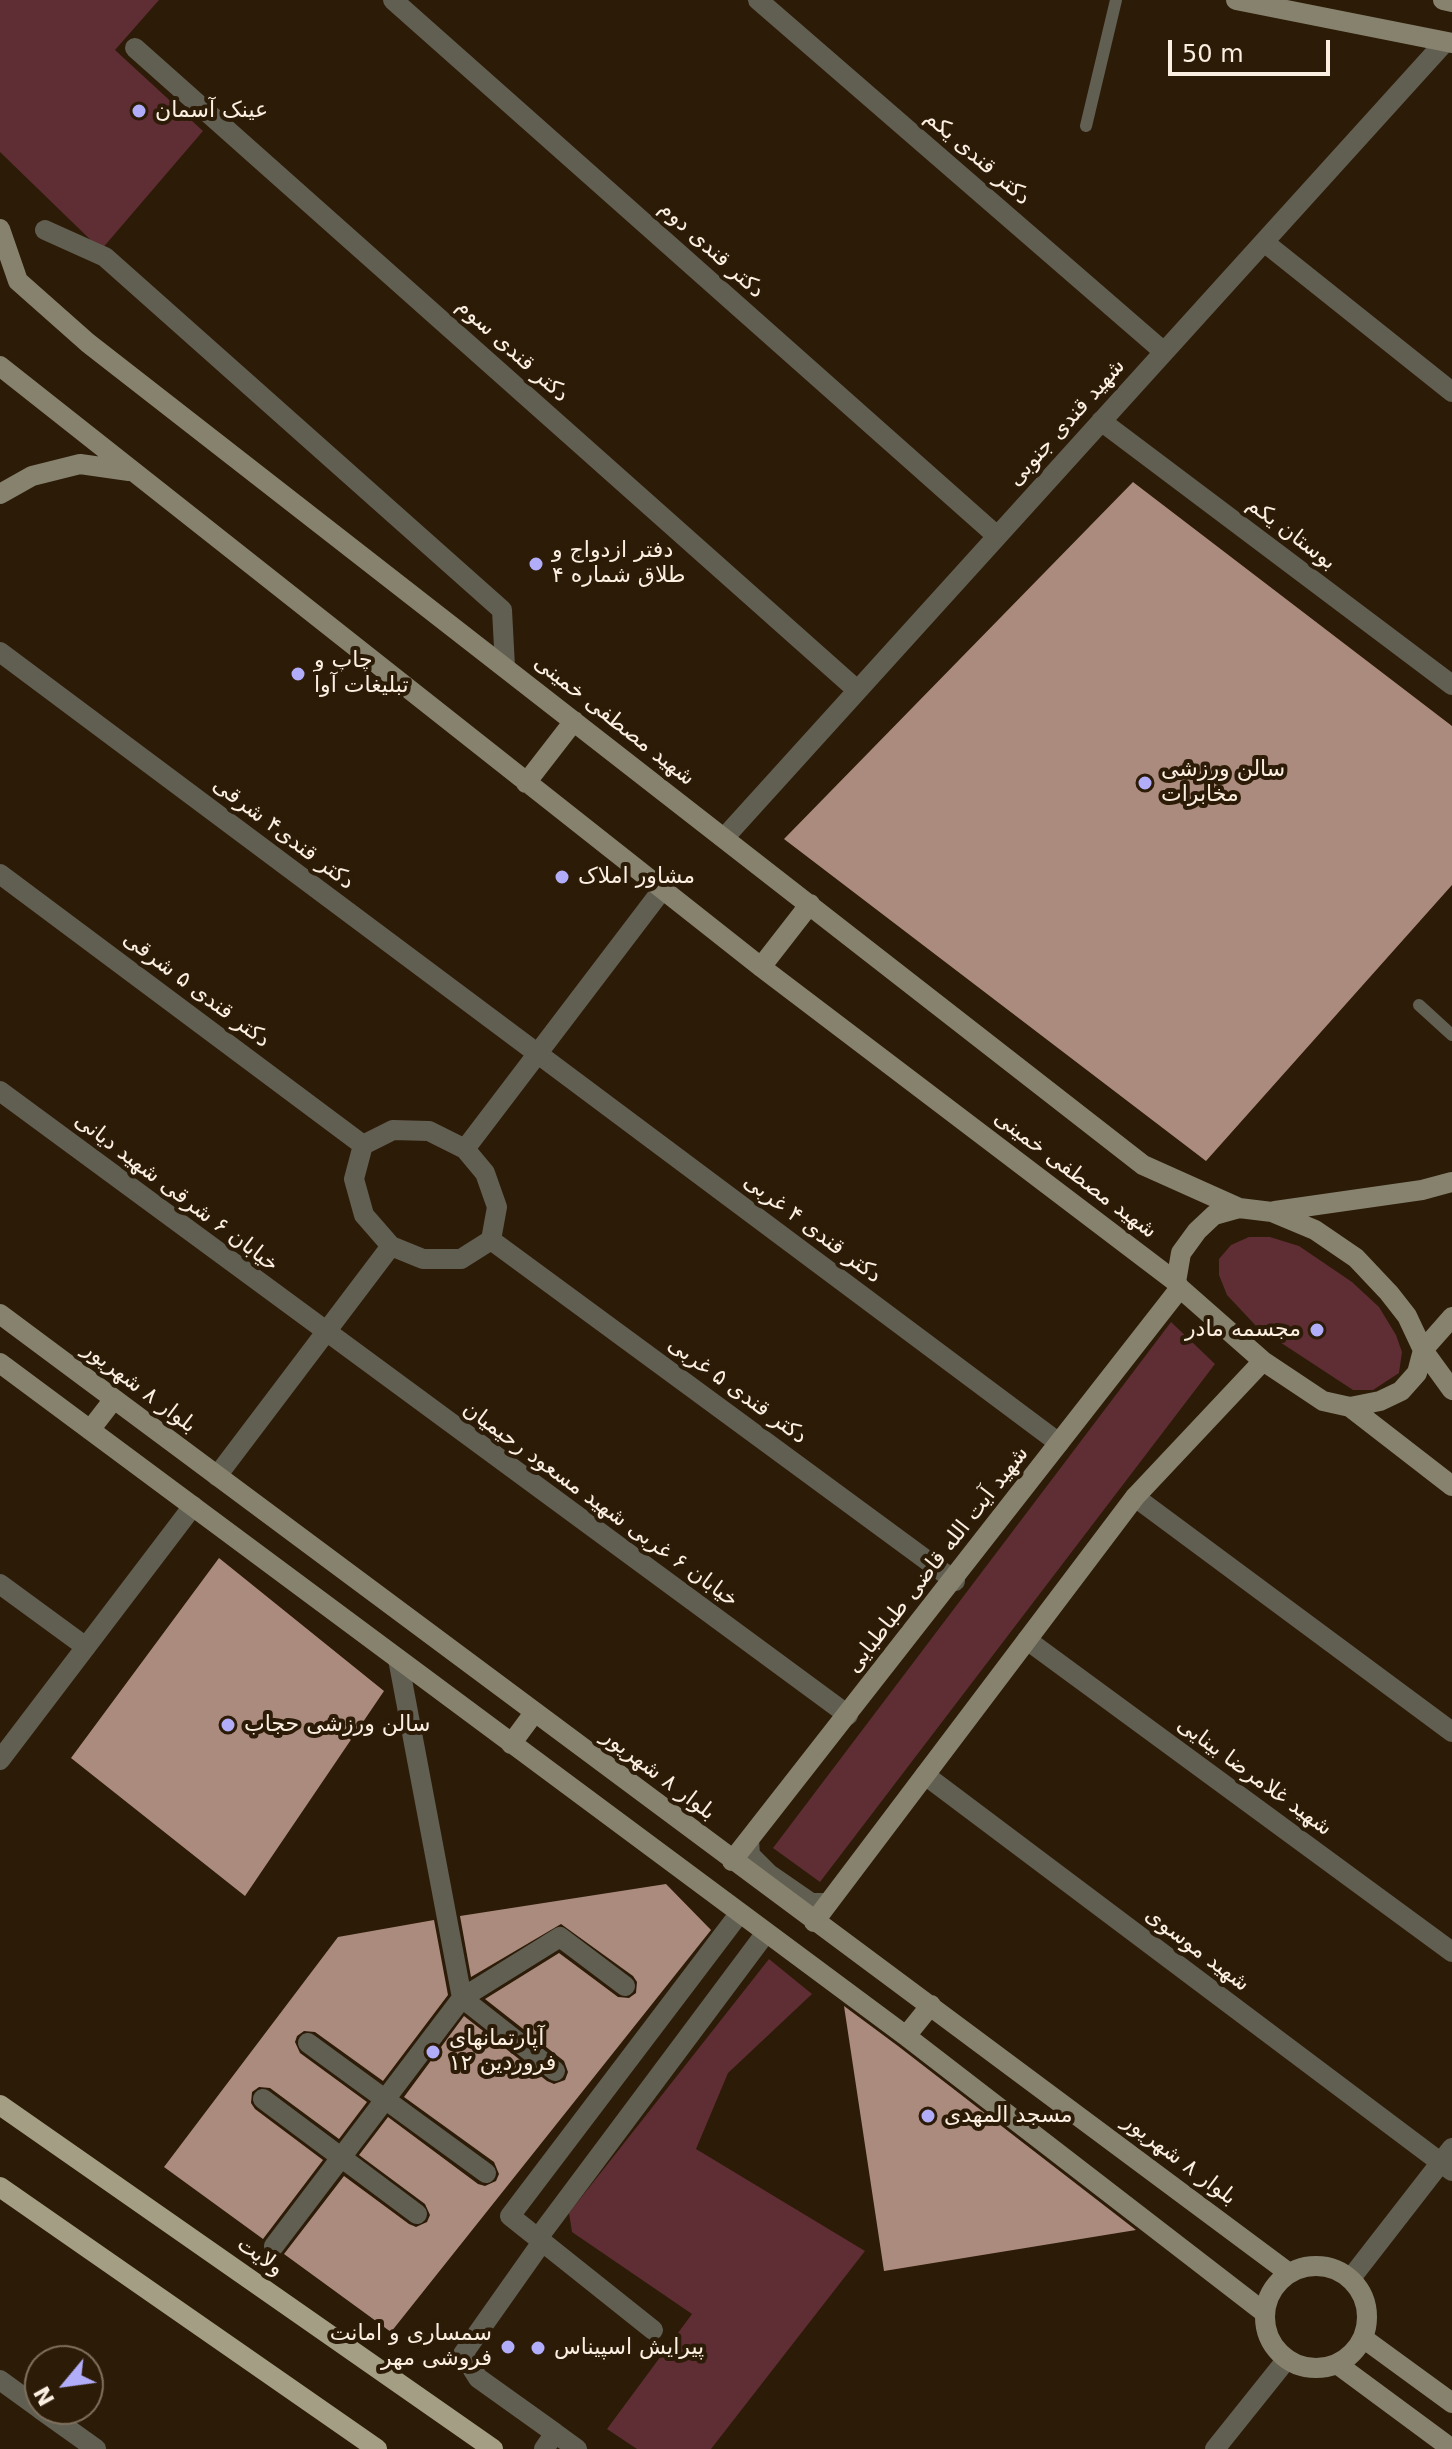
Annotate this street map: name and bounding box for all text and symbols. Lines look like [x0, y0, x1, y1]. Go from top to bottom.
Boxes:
scale bar [1172, 24, 1334, 74]
text: 50 m [1182, 40, 1244, 68]
place label: عینک آسمان [155, 98, 268, 124]
marker: عینک آسمان [130, 102, 148, 120]
street label: دکتر قندی یکم [919, 105, 1035, 211]
street label: دکتر قندی دوم [653, 196, 769, 304]
street label: دکتر قندی سوم [450, 294, 574, 408]
street label: شهید قندی جنوبی [1003, 354, 1131, 492]
street label: بوستان یکم [1241, 492, 1341, 576]
place label: دفتر ازدواج و طلاق شماره ۴ [552, 538, 686, 590]
marker: دفتر ازدواج و طلاق شماره ۴ [527, 555, 545, 573]
place label: چاپ و تبلیغات آوا [314, 648, 409, 700]
street label: شهید مصطفی خمینی [528, 650, 700, 792]
marker: چاپ و تبلیغات آوا [289, 665, 307, 683]
place label: سالن ورزشی مخابرات [1161, 757, 1285, 808]
street label: دکتر قندی۴ شرقی [207, 772, 359, 896]
marker: سالن ورزشی مخابرات [1136, 774, 1154, 792]
place label: مشاور املاک [578, 864, 695, 890]
marker: مشاور املاک [553, 868, 571, 886]
street label: دکتر قندی ۵ شرقی [117, 926, 275, 1054]
street label: شهید مصطفی خمینی [988, 1105, 1162, 1245]
street label: خیابان ۶ شرقی شهید دیانی [69, 1108, 283, 1278]
street label: دکتر قندی ۴ غربی [738, 1169, 886, 1289]
place label: مجسمه مادر [1185, 1317, 1301, 1343]
marker: مجسمه مادر [1308, 1321, 1326, 1339]
street label: دکتر قندی ۵ غربی [662, 1332, 812, 1450]
street label: بلوار ۸ شهریور [77, 1336, 201, 1440]
street label: خیابان ۶ غربی شهید مسعود رحیمیان [457, 1396, 743, 1614]
street label: شهید آیت الله قاضی طباطبایی [841, 1441, 1035, 1679]
place label: سالن ورزشی حجاب [244, 1712, 430, 1738]
street label: شهید غلامرضا بینایی [1171, 1712, 1337, 1842]
marker: سالن ورزشی حجاب [219, 1716, 237, 1734]
street label: بلوار ۸ شهریور [596, 1723, 720, 1827]
street label: شهید موسوی [1140, 1902, 1254, 1998]
place label: آپارتمانهای ۱۲ فروردین [449, 2026, 556, 2078]
marker: آپارتمانهای ۱۲ فروردین [424, 2043, 442, 2061]
place label: مسجد المهدی [944, 2103, 1073, 2129]
marker: مسجد المهدی [919, 2107, 937, 2125]
street label: بلوار ۸ شهریور [1117, 2108, 1241, 2212]
street label: ولایت [232, 2232, 288, 2282]
place label: سمساری و امانت فروشی مهر [330, 2321, 492, 2372]
place label: پیرایش اسپیناس [554, 2335, 704, 2361]
marker: سمساری و امانت فروشی مهر [499, 2338, 517, 2356]
marker: پیرایش اسپیناس [529, 2339, 547, 2357]
north arrow [24, 2345, 104, 2425]
text: N [29, 2382, 60, 2410]

